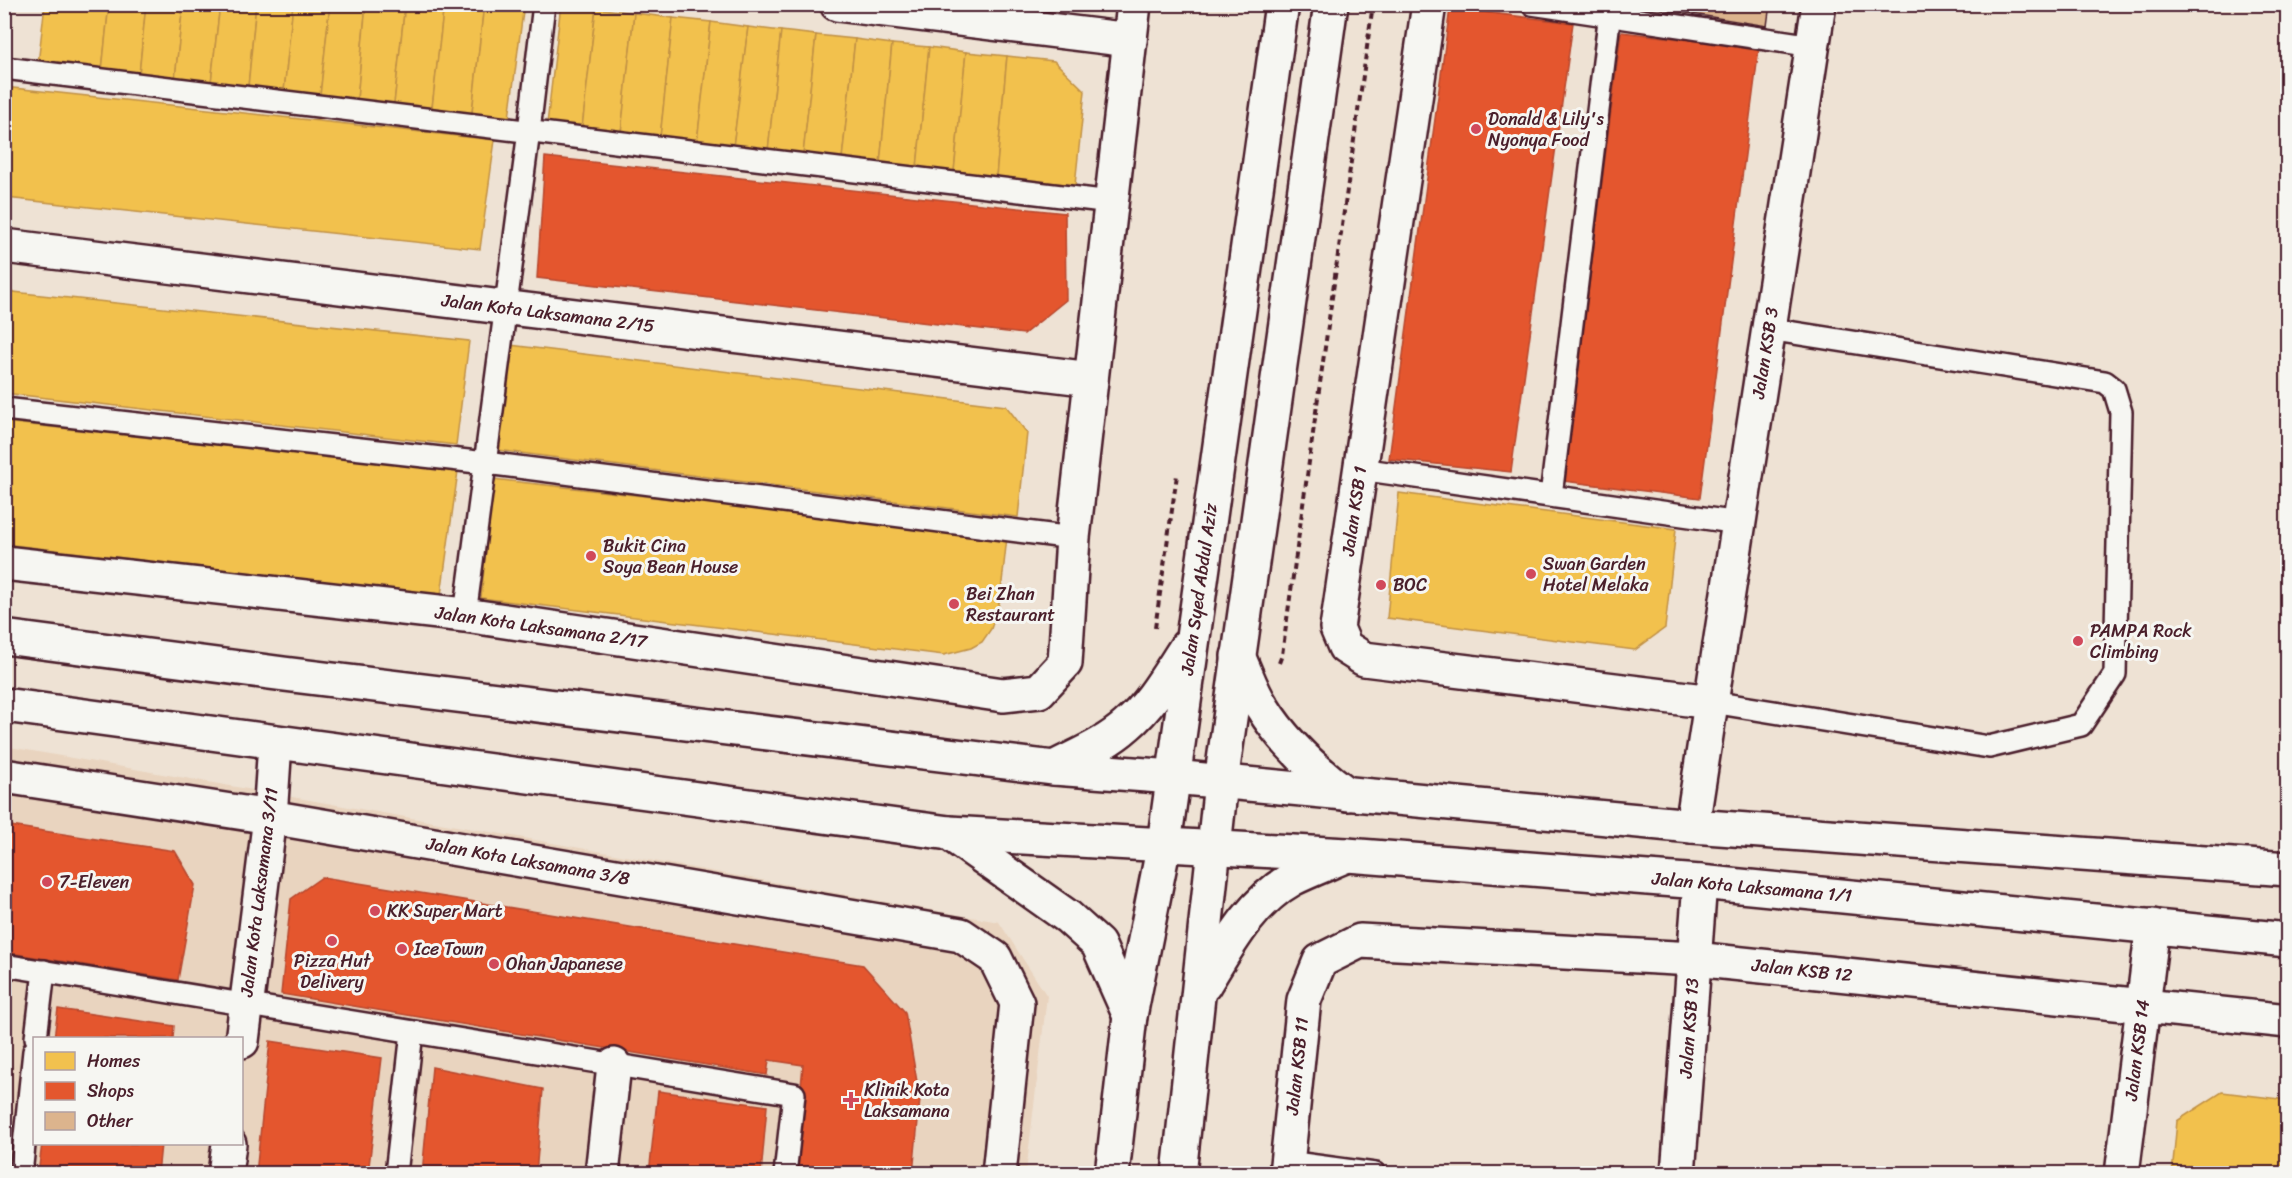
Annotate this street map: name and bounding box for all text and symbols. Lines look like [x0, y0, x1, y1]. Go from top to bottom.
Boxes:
place label: Donald & Lily's Nyonya Food [1488, 103, 1605, 156]
marker: Donald & Lily's Nyonya Food [1469, 122, 1483, 136]
street label: Jalan Kota Laksamana 2/15 [439, 284, 656, 342]
street label: Jalan KSB 3 [1742, 305, 1788, 402]
street label: Jalan KSB 1 [1332, 464, 1376, 559]
street label: Jalan Syed Abdul Aziz [1171, 500, 1227, 678]
place label: Bukit Cina Soya Bean House [603, 530, 738, 583]
place label: Swan Garden Hotel Melaka [1543, 548, 1650, 601]
marker: Bukit Cina Soya Bean House [584, 549, 598, 563]
marker: Swan Garden Hotel Melaka [1524, 567, 1538, 581]
place label: BOC [1393, 569, 1427, 601]
place label: Bei Zhan Restaurant [966, 578, 1055, 631]
marker: BOC [1374, 578, 1388, 592]
street label: Jalan Kota Laksamana 2/17 [432, 596, 651, 658]
marker: Bei Zhan Restaurant [947, 597, 961, 611]
place label: PAMPA Rock Climbing [2090, 615, 2192, 668]
marker: PAMPA Rock Climbing [2071, 634, 2085, 648]
street label: Jalan Kota Laksamana 3/11 [230, 785, 288, 999]
street label: Jalan Kota Laksamana 3/8 [423, 827, 632, 895]
street label: Jalan Kota Laksamana 1/1 [1650, 862, 1854, 912]
place label: 7-Eleven [59, 866, 130, 898]
marker: 7-Eleven [40, 875, 54, 889]
place label: KK Super Mart [387, 895, 503, 927]
marker: KK Super Mart [368, 904, 382, 918]
place label: Ice Town [413, 933, 484, 965]
marker: Pizza Hut Delivery [325, 934, 339, 948]
marker: Ice Town [395, 942, 409, 956]
place label: Pizza Hut Delivery [294, 945, 371, 998]
place label: Ohan Japanese [506, 948, 623, 980]
street label: Jalan KSB 12 [1749, 949, 1854, 991]
marker: Ohan Japanese [487, 957, 501, 971]
street label: Jalan KSB 13 [1669, 977, 1708, 1080]
street label: Jalan KSB 14 [2115, 998, 2159, 1103]
street label: Jalan KSB 11 [1276, 1015, 1318, 1117]
legend [33, 1037, 243, 1145]
text: Homes [87, 1045, 141, 1077]
place label: Klinik Kota Laksamana [864, 1074, 950, 1127]
text: Shops [87, 1075, 134, 1107]
marker: Klinik Kota Laksamana [842, 1091, 860, 1109]
text: Other [87, 1105, 134, 1137]

